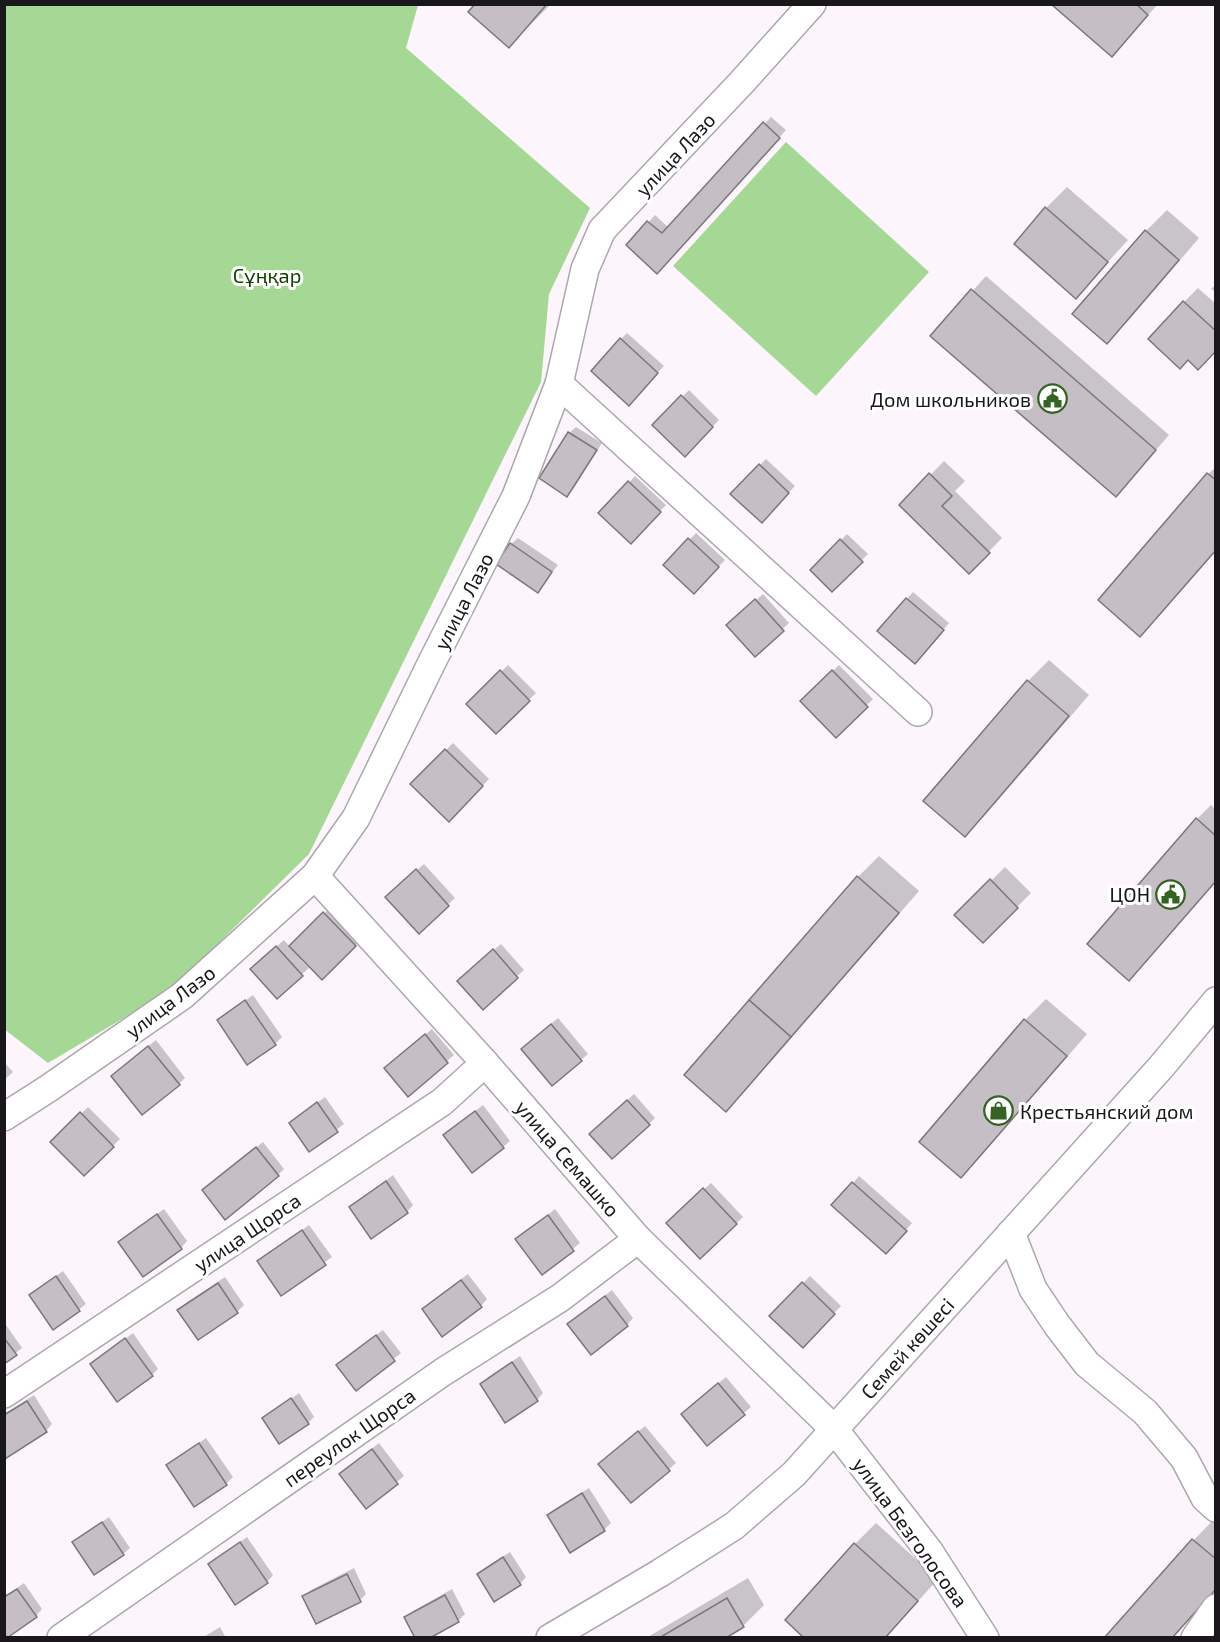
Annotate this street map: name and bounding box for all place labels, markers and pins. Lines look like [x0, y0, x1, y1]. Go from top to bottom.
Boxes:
public building icon: Дом школьников [1036, 383, 1068, 415]
place label: Дом школьников [870, 387, 1031, 411]
public building icon: ЦОН [1155, 878, 1187, 910]
place label: ЦОН [1110, 882, 1150, 906]
shop icon: Крестьянский дом [983, 1095, 1015, 1127]
place label: Крестьянский дом [1020, 1099, 1193, 1123]

